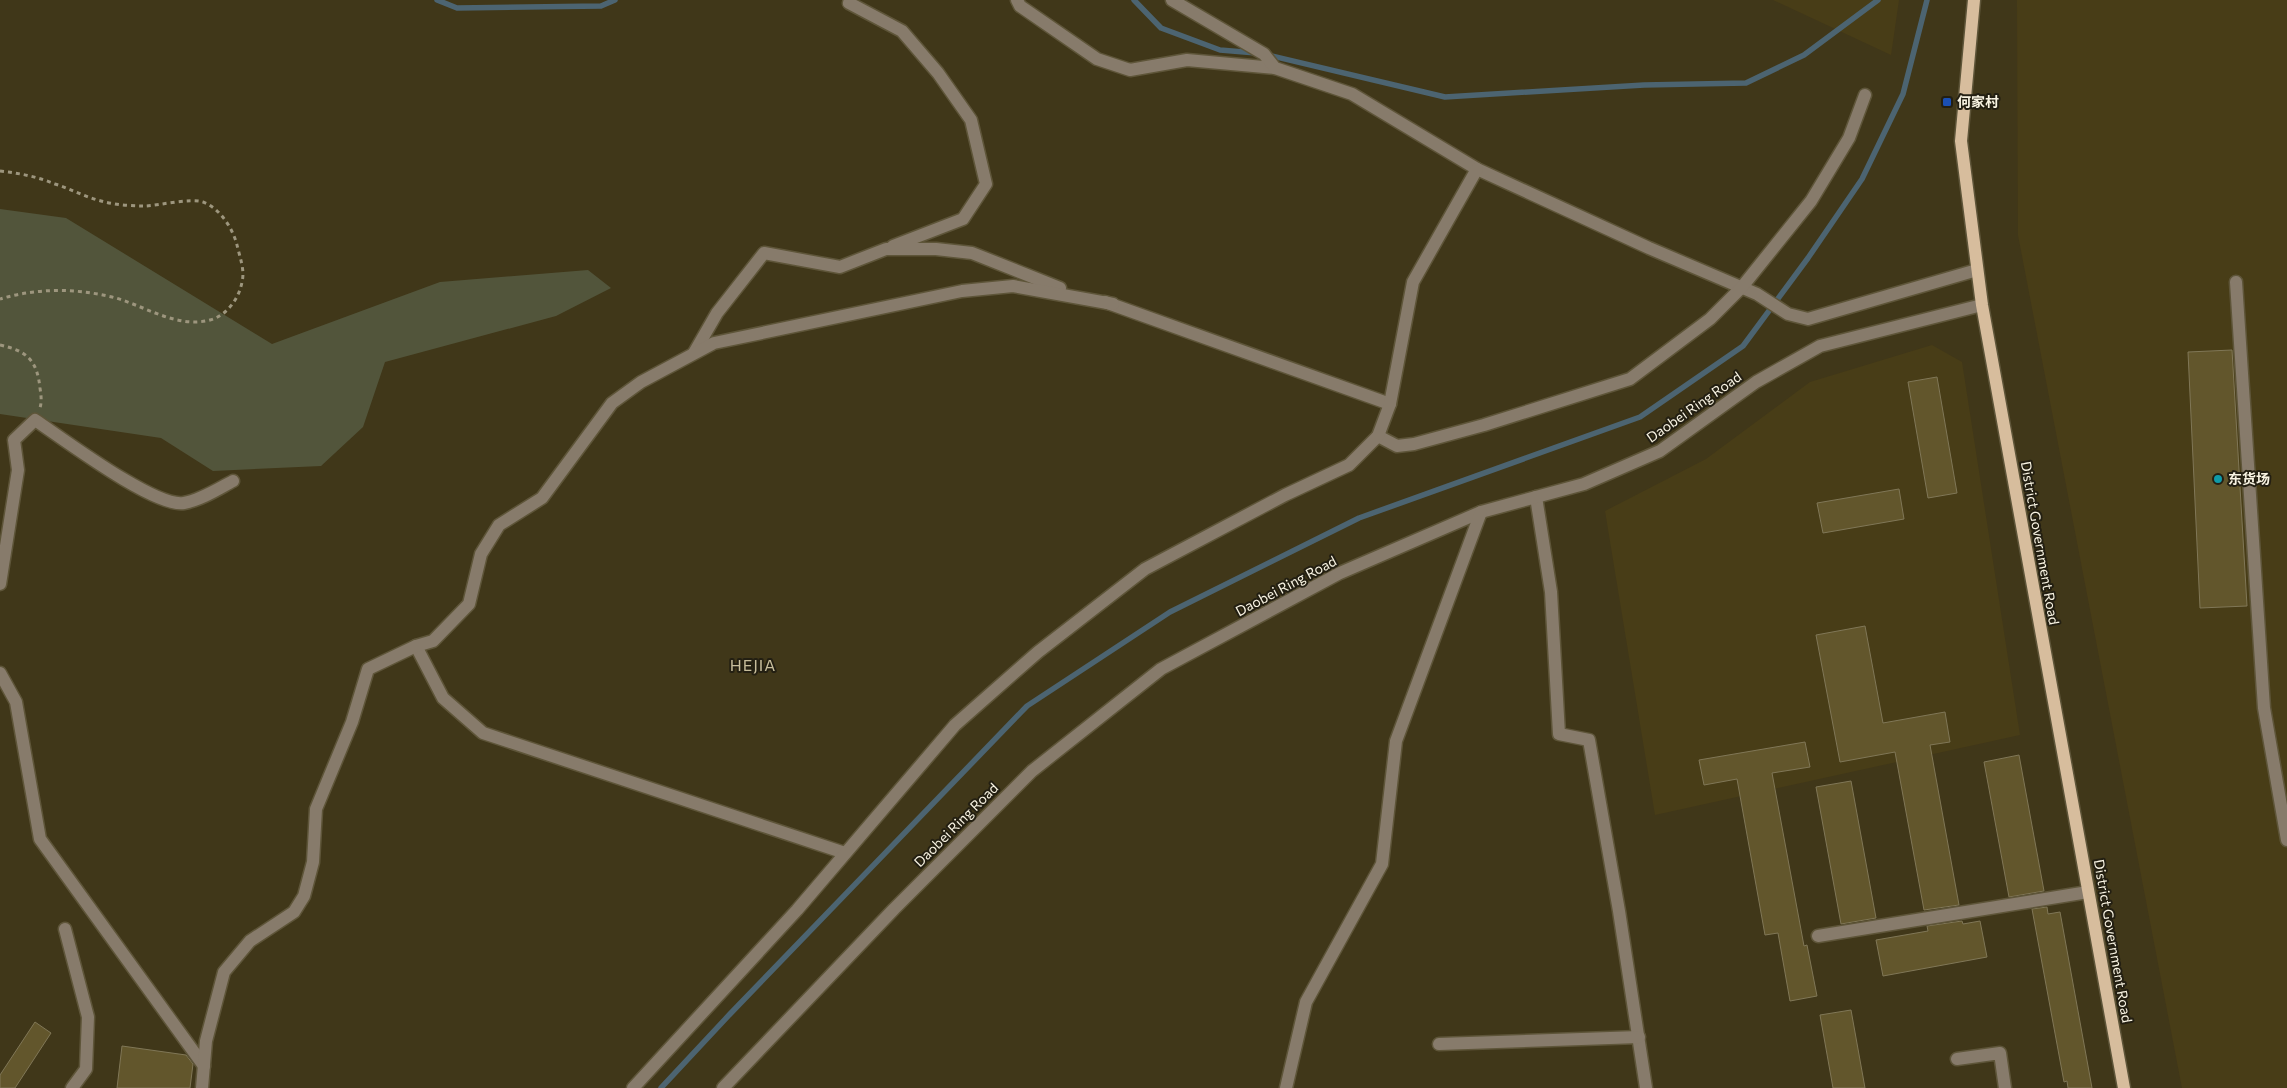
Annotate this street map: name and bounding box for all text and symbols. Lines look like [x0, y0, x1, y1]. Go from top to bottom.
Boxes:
place label: 何家村 [1957, 93, 1999, 110]
marker: 何家村 [1941, 96, 1953, 108]
street label: Daobei Ring Road [1643, 368, 1744, 446]
street label: District Government Road [2018, 460, 2063, 626]
place label: 东货场 [2228, 470, 2270, 487]
marker: 东货场 [2212, 473, 2224, 485]
street label: Daobei Ring Road [1232, 552, 1339, 619]
district label: HEJIA [730, 655, 776, 674]
street label: Daobei Ring Road [910, 779, 1001, 870]
street label: District Government Road [2091, 858, 2136, 1024]

